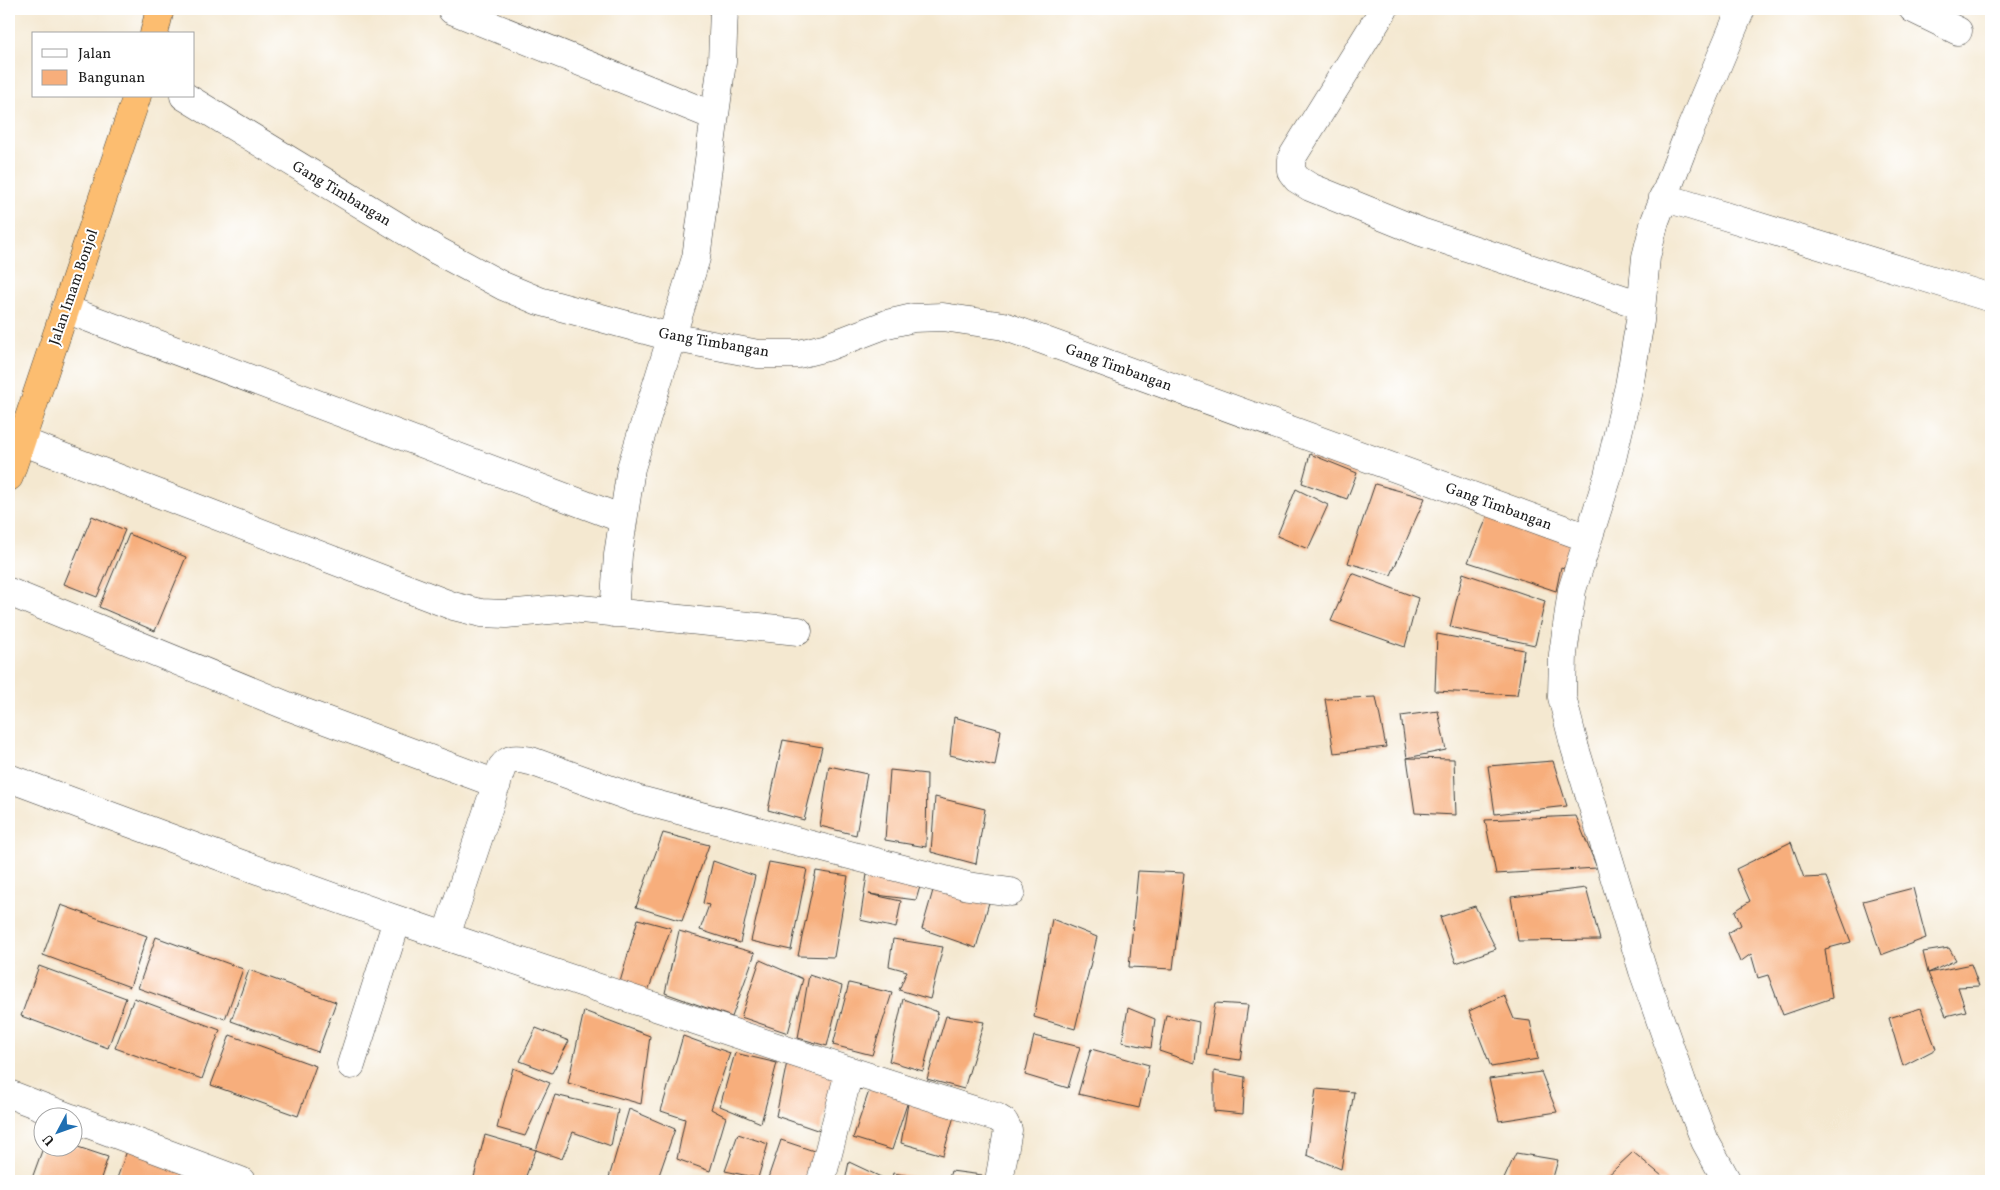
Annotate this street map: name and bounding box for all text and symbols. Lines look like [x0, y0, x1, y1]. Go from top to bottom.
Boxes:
legend [32, 32, 195, 98]
text: Jalan [78, 44, 111, 65]
text: Bangunan [78, 68, 145, 89]
street label: Gang Timbangan [288, 156, 395, 232]
street label: Jalan Imam Bonjol [45, 227, 104, 348]
street label: Gang Timbangan [657, 323, 771, 364]
street label: Gang Timbangan [1062, 339, 1175, 397]
street label: Gang Timbangan [1442, 478, 1555, 536]
north arrow [32, 1108, 82, 1158]
text: U [39, 1129, 60, 1149]

